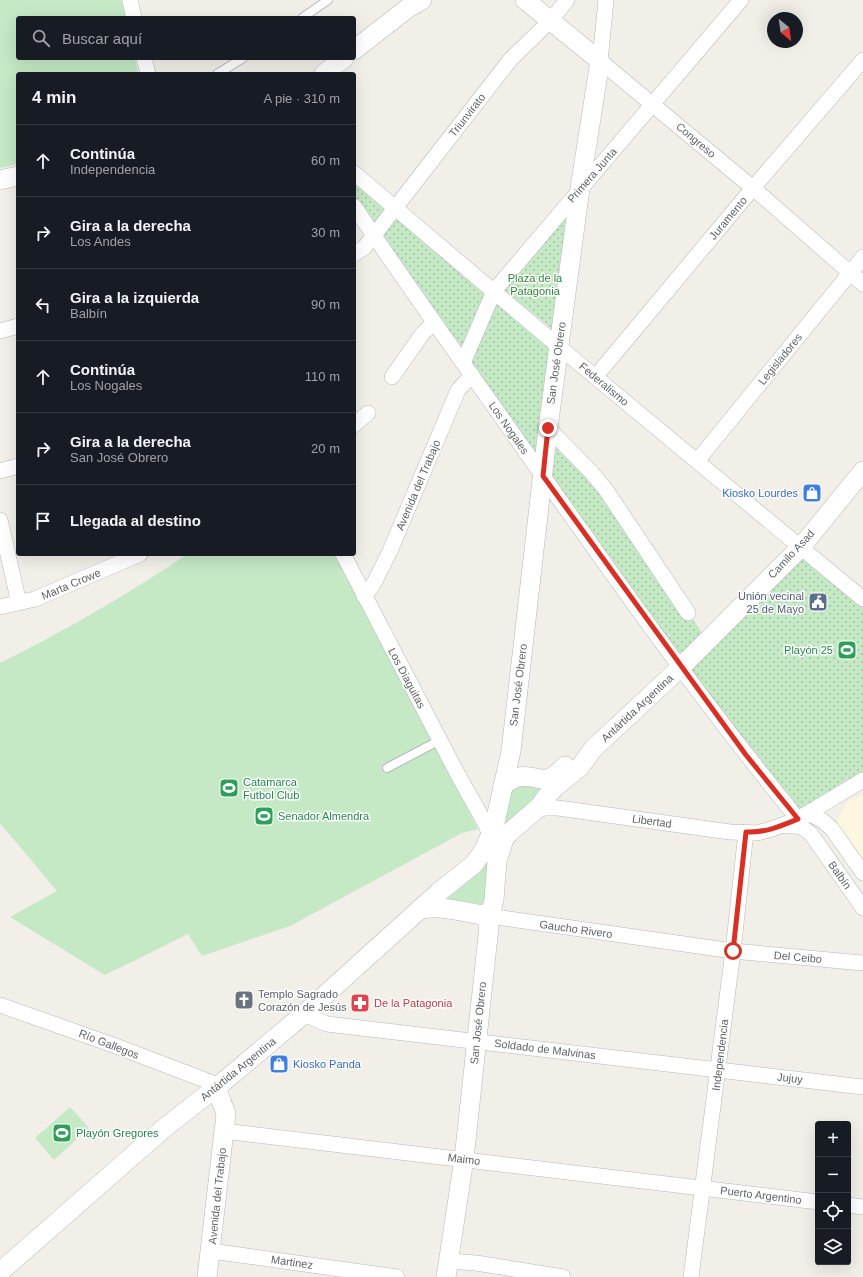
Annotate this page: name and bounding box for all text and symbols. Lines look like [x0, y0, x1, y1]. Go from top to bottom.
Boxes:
north arrow [767, 12, 803, 48]
search box [16, 16, 356, 60]
icon: search [30, 27, 52, 49]
text: Buscar aquí [62, 30, 142, 47]
text: 4 min [32, 88, 76, 107]
text: A pie · 310 m [263, 91, 340, 106]
street label: Triunvirato [446, 91, 488, 139]
street label: Congreso [674, 120, 718, 160]
text: Continúa [70, 145, 135, 162]
street label: Primera Junta [565, 145, 620, 205]
icon: ahead [32, 150, 54, 172]
text: 60 m [311, 153, 340, 168]
text: Independencia [70, 162, 155, 177]
street label: Juramento [707, 194, 749, 242]
text: Gira a la derecha [70, 217, 191, 234]
icon: right [32, 222, 54, 244]
text: 30 m [311, 225, 340, 240]
text: Los Andes [70, 234, 131, 249]
park label: Plaza de la Patagonia [508, 272, 563, 297]
text: Gira a la izquierda [70, 289, 199, 306]
icon: left [32, 294, 54, 316]
text: 90 m [311, 297, 340, 312]
text: Balbín [70, 306, 107, 321]
street label: San José Obrero [544, 321, 568, 405]
street label: Legisladores [756, 331, 805, 387]
street label: Federalismo [577, 360, 631, 408]
text: Continúa [70, 361, 135, 378]
icon: ahead [32, 366, 54, 388]
text: 110 m [305, 369, 340, 384]
text: Los Nogales [70, 378, 142, 393]
street label: Los Nogales [487, 400, 532, 457]
route end [539, 419, 557, 437]
text: Gira a la derecha [70, 433, 191, 450]
icon: right [32, 438, 54, 460]
street label: Avenida del Trabajo [394, 438, 442, 532]
text: 20 m [311, 441, 340, 456]
text: San José Obrero [70, 450, 168, 465]
shop icon: Kiosko Lourdes [801, 482, 823, 504]
place label: Kiosko Lourdes [722, 487, 798, 499]
icon: arrive [32, 510, 54, 532]
text: Llegada al destino [70, 512, 201, 529]
street label: Camilo Asad [766, 527, 816, 581]
street label: Marta Crowe [40, 566, 102, 602]
place label: Unión vecinal 25 de Mayo [738, 590, 804, 615]
public building icon: Unión vecinal 25 de Mayo [807, 591, 829, 613]
sports icon: Playón 25 [836, 639, 858, 661]
street label: San José Obrero [507, 643, 529, 727]
place label: Playón 25 [784, 644, 833, 656]
street label: Los Diaguitas [386, 646, 428, 711]
street label: Antártida Argentina [599, 671, 676, 744]
place label: Catamarca Futbol Club [243, 776, 299, 801]
sports icon: Catamarca Futbol Club [218, 777, 240, 799]
sports icon: Senador Almendra [253, 805, 275, 827]
place label: Senador Almendra [278, 810, 370, 822]
street label: Libertad [631, 812, 673, 830]
street label: Balbín [826, 859, 854, 891]
street label: Gaucho Rivero [539, 918, 613, 940]
route start [724, 942, 742, 960]
street label: Del Ceibo [773, 949, 823, 965]
street label: San José Obrero [468, 981, 488, 1065]
place label: Templo Sagrado Corazón de Jesús [258, 988, 347, 1013]
church icon: Templo Sagrado Corazón de Jesús [233, 989, 255, 1011]
pharmacy icon: De la Patagonia [349, 992, 371, 1014]
place label: De la Patagonia [374, 997, 453, 1009]
street label: Independencia [710, 1018, 730, 1092]
street label: Río Gallegos [77, 1027, 141, 1061]
street label: Antártida Argentina [198, 1034, 279, 1103]
street label: Soldado de Malvinas [494, 1037, 597, 1061]
shop icon: Kiosko Panda [268, 1053, 290, 1075]
place label: Kiosko Panda [293, 1058, 362, 1070]
street label: Jujuy [777, 1070, 804, 1086]
map controls [815, 1121, 851, 1265]
button: + [815, 1121, 851, 1157]
sports icon: Playón Gregores [51, 1122, 73, 1144]
place label: Playón Gregores [76, 1127, 159, 1139]
street label: Avenida del Trabajo [206, 1147, 228, 1245]
street label: Maimo [447, 1151, 481, 1167]
button: − [815, 1157, 851, 1193]
street label: Puerto Argentino [720, 1184, 802, 1206]
button: locate [815, 1193, 851, 1229]
button: layers [815, 1229, 851, 1265]
street label: Martinez [270, 1253, 314, 1271]

